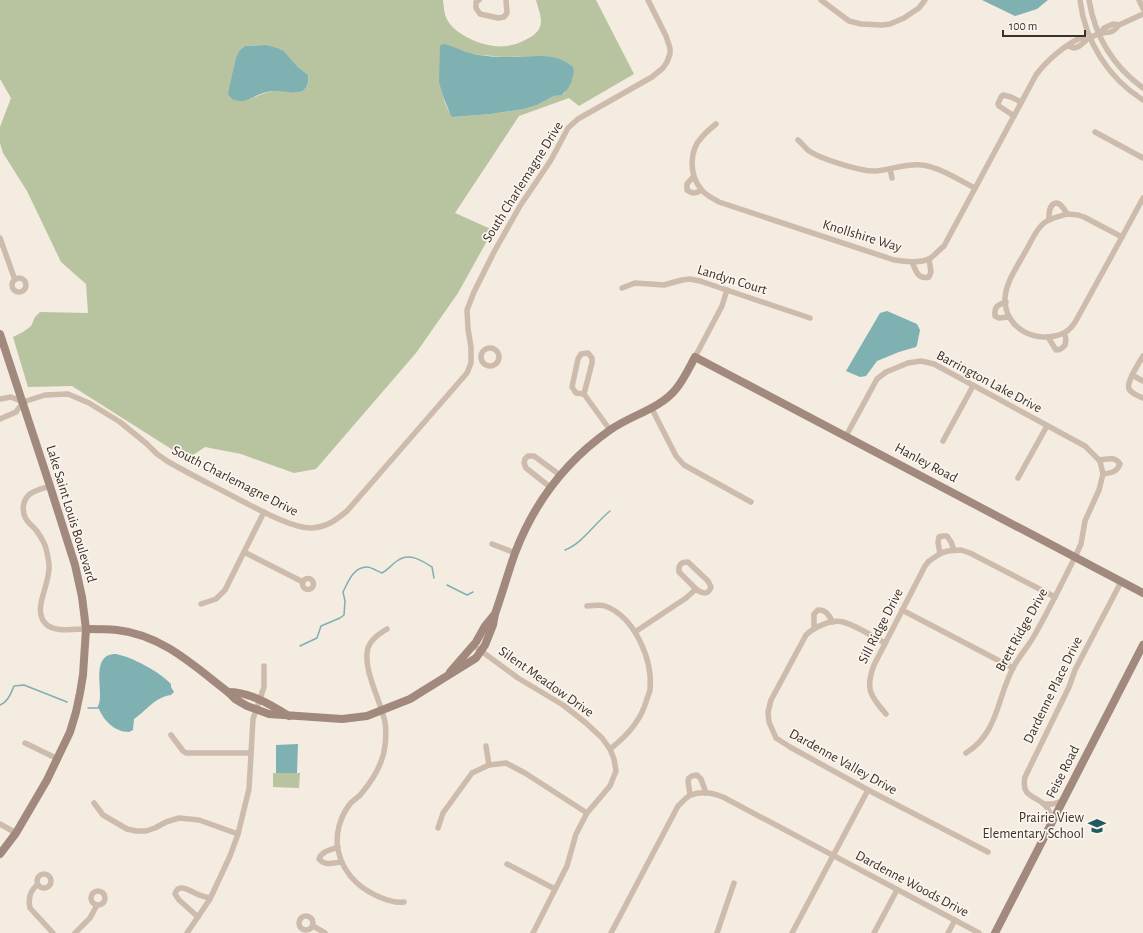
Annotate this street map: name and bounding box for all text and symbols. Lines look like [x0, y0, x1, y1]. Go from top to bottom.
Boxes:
scale bar [1003, 12, 1085, 38]
text: 100 m [1009, 20, 1037, 32]
street label: South Charlemagne Drive [480, 119, 566, 245]
street label: Knollshire Way [821, 217, 903, 255]
street label: Landyn Court [696, 263, 769, 297]
street label: Barrington Lake Drive [934, 348, 1044, 416]
street label: Hanley Road [892, 441, 960, 485]
street label: South Charlemagne Drive [170, 443, 300, 519]
street label: Lake Saint Louis Boulevard [43, 444, 99, 584]
street label: Sill Ridge Drive [856, 586, 906, 666]
street label: Brett Ridge Drive [993, 586, 1051, 674]
street label: Dardenne Place Drive [1021, 634, 1085, 746]
street label: Silent Meadow Drive [496, 644, 596, 720]
street label: Dardenne Valley Drive [787, 727, 899, 797]
street label: Feise Road [1044, 743, 1082, 801]
place label: Prairie View Elementary School [983, 811, 1085, 841]
school or university icon: Prairie View Elementary School [1087, 816, 1107, 836]
street label: Dardenne Woods Drive [853, 848, 971, 920]

